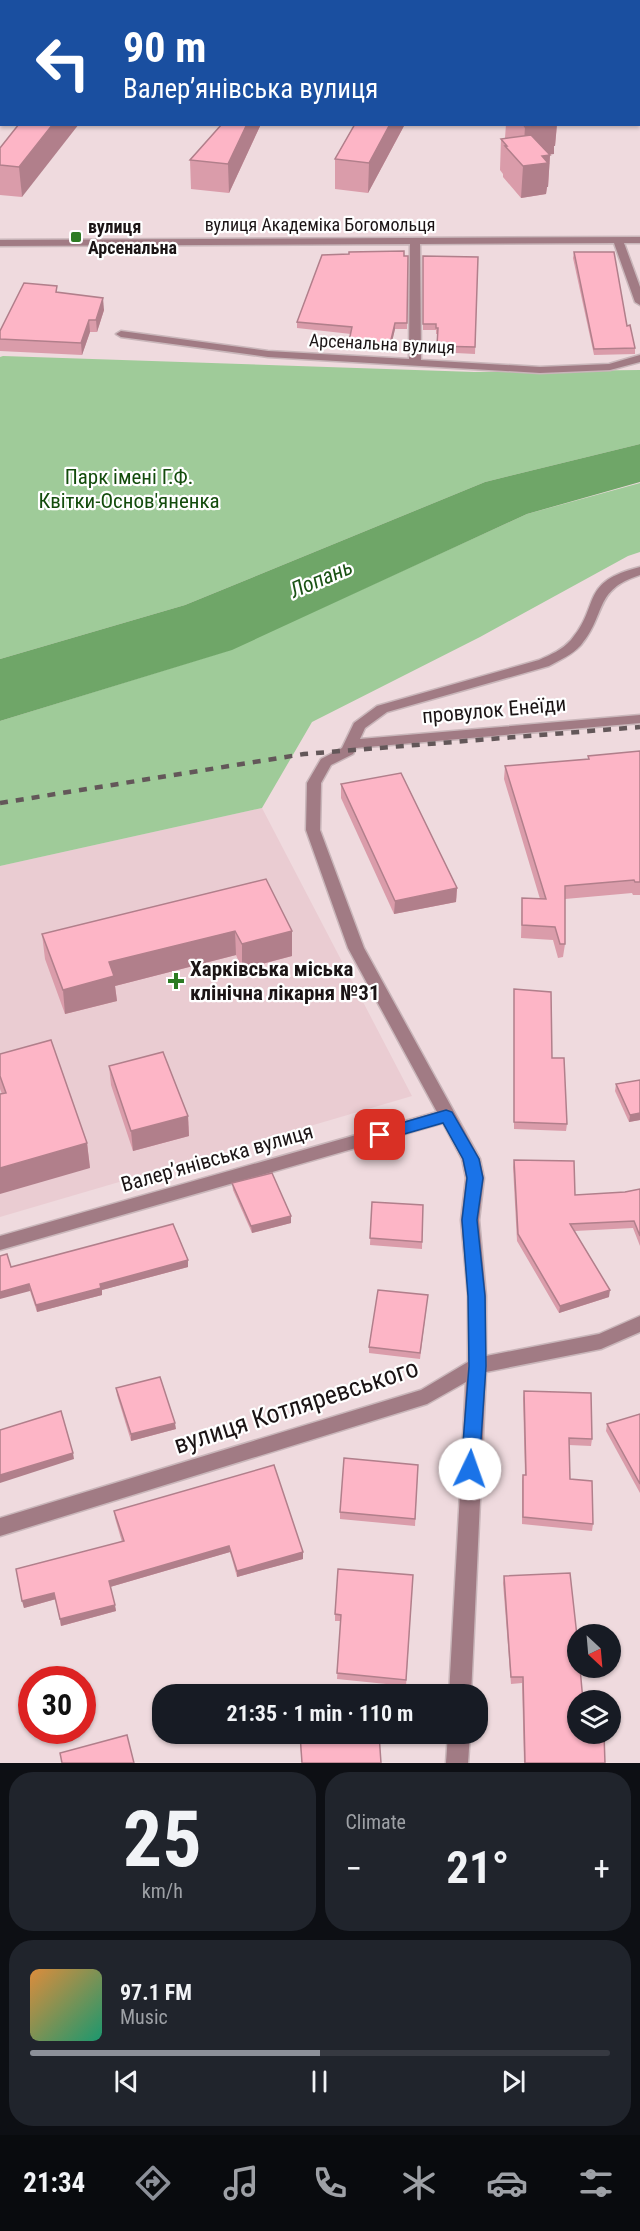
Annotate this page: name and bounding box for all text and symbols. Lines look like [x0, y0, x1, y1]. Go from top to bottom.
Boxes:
text: 90 m [123, 23, 206, 72]
icon: left [24, 24, 102, 102]
text: Валер’янівська вулиця [123, 73, 378, 105]
street label: вулиця Академіка Богомольця [205, 214, 435, 235]
place label: вулиця Арсенальна [88, 216, 177, 258]
marker: вулиця Арсенальна [69, 230, 83, 244]
street label: Арсенальна вулиця [308, 329, 456, 358]
park label: Парк імені Г.Ф. Квітки-Основ'яненка [38, 465, 220, 513]
water label: Лопань [285, 554, 356, 603]
street label: провулок Енеїди [421, 692, 567, 728]
place label: Харківська міська клінічна лікарня №31 [190, 957, 380, 1005]
marker: Харківська міська клінічна лікарня №31 [167, 972, 185, 990]
pin [354, 1109, 405, 1160]
icon: arrive [363, 1118, 396, 1151]
street label: Валер’янівська вулиця [118, 1119, 316, 1197]
street label: вулиця Котляревського [170, 1352, 422, 1460]
position arrow [438, 1437, 502, 1501]
north arrow [567, 1624, 621, 1678]
map controls [567, 1624, 621, 1744]
speed limit sign: 30 [18, 1666, 96, 1744]
button: layers [567, 1690, 621, 1744]
text: 21:35 · 1 min · 110 m [227, 1701, 413, 1726]
text: 25 [123, 1794, 202, 1885]
text: Climate [346, 1810, 406, 1834]
text: 21° [446, 1841, 509, 1894]
text: − [346, 1849, 362, 1888]
text: + [594, 1849, 610, 1888]
text: km/h [142, 1879, 183, 1903]
text: 97.1 FM [120, 1980, 192, 2005]
text: Music [120, 2005, 168, 2029]
icon: previous [110, 2065, 143, 2098]
icon: pause [303, 2065, 336, 2098]
icon: next [497, 2065, 530, 2098]
icon: directions [132, 2162, 174, 2204]
icon: music [220, 2162, 262, 2204]
icon: phone [309, 2162, 351, 2204]
icon: climate [398, 2162, 440, 2204]
icon: car [486, 2162, 528, 2204]
icon: filters [575, 2162, 617, 2204]
text: 21:34 [23, 2167, 85, 2199]

